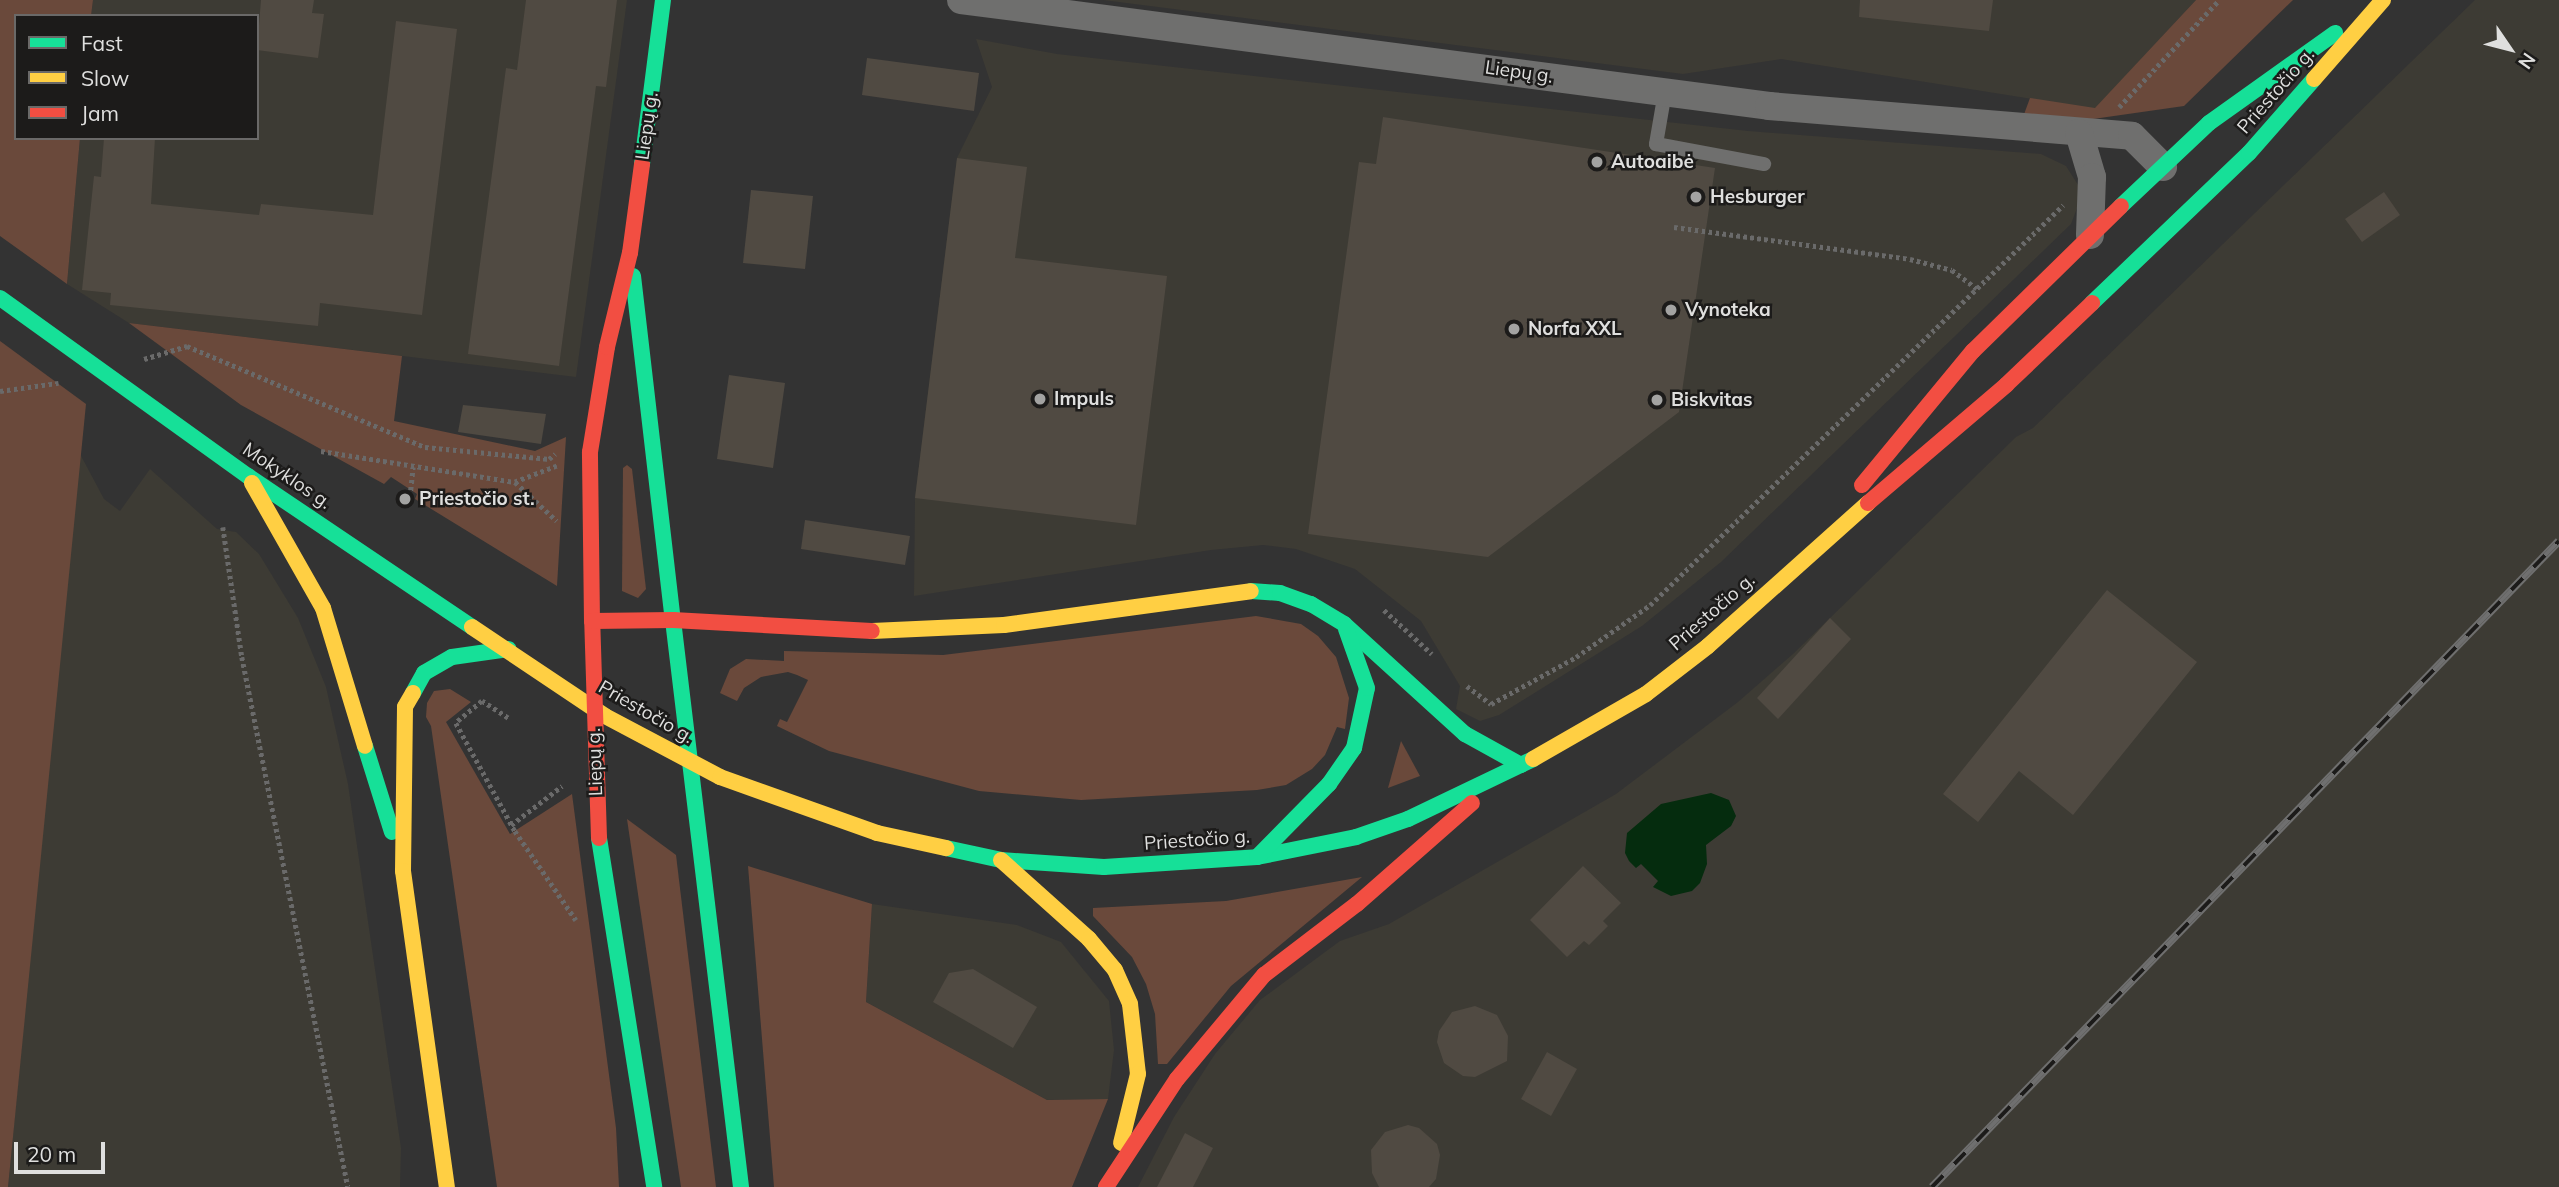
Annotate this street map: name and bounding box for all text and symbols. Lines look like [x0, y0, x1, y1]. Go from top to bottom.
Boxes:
legend [14, 14, 259, 140]
north arrow [2475, 14, 2545, 84]
text: Fast [81, 30, 123, 56]
street label: Priestočio g. [2233, 43, 2319, 139]
text: N [2513, 48, 2541, 74]
street label: Liepų g. [1484, 56, 1554, 88]
text: Slow [81, 65, 129, 91]
street label: Liepų g. [631, 91, 663, 161]
text: Jam [81, 100, 119, 126]
place label: Autoaibė [1611, 151, 1694, 173]
marker: Autoaibė [1589, 154, 1605, 170]
place label: Hesburger [1710, 186, 1805, 208]
marker: Hesburger [1688, 189, 1704, 205]
place label: Vynoteka [1685, 299, 1771, 321]
marker: Vynoteka [1663, 302, 1679, 318]
place label: Norfa XXL [1528, 318, 1622, 340]
marker: Norfa XXL [1506, 321, 1522, 337]
place label: Impuls [1054, 388, 1114, 410]
place label: Biskvitas [1671, 389, 1753, 411]
marker: Impuls [1032, 391, 1048, 407]
marker: Biskvitas [1649, 392, 1665, 408]
street label: Mokyklos g. [238, 438, 336, 514]
place label: Priestočio st. [419, 488, 535, 510]
marker: Priestočio st. [397, 491, 413, 507]
street label: Priestočio g. [1664, 569, 1760, 655]
street label: Priestočio g. [594, 676, 698, 748]
street label: Liepų g. [582, 727, 608, 797]
street label: Priestočio g. [1143, 825, 1251, 855]
scale bar [18, 1128, 108, 1172]
text: 20 m [27, 1141, 76, 1167]

